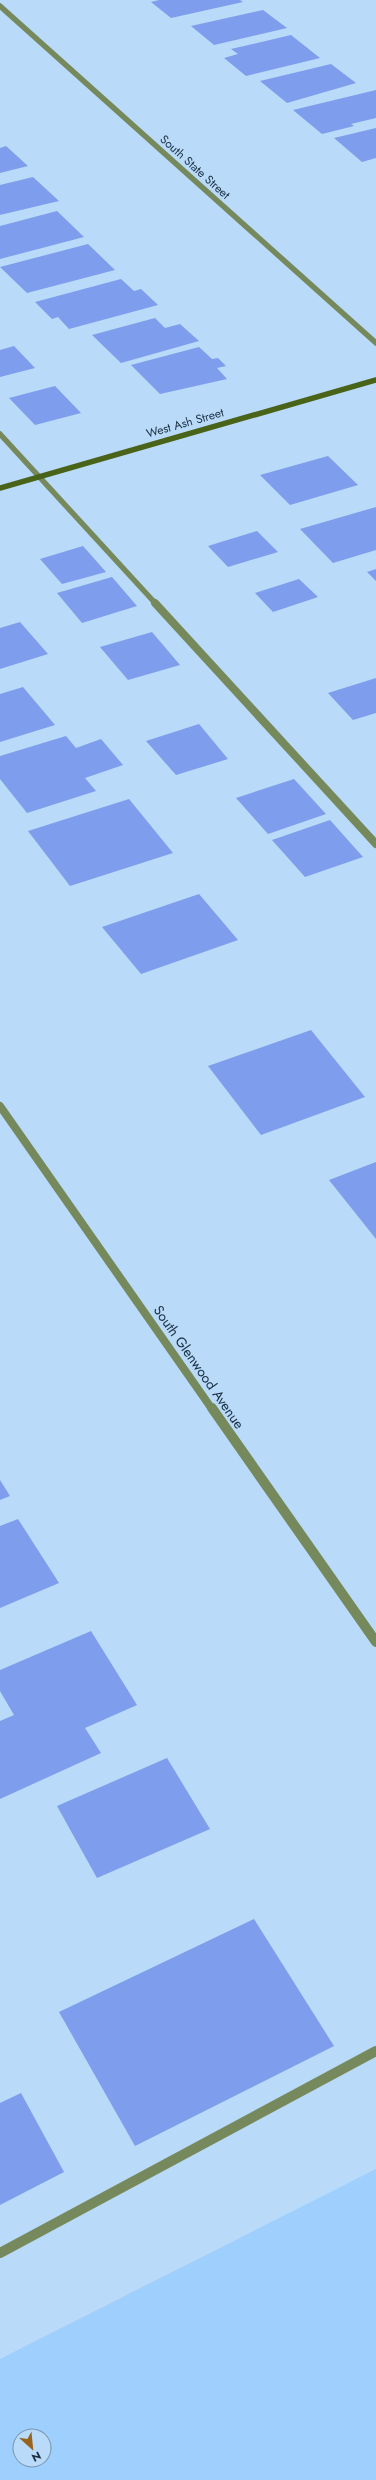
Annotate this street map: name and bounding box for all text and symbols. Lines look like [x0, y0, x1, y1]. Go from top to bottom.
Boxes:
street label: South State Street [156, 131, 234, 203]
street label: West Ash Street [144, 403, 226, 443]
street label: South Glenwood Avenue [149, 1301, 249, 1433]
north arrow [12, 2428, 52, 2468]
text: N [29, 2448, 44, 2466]

